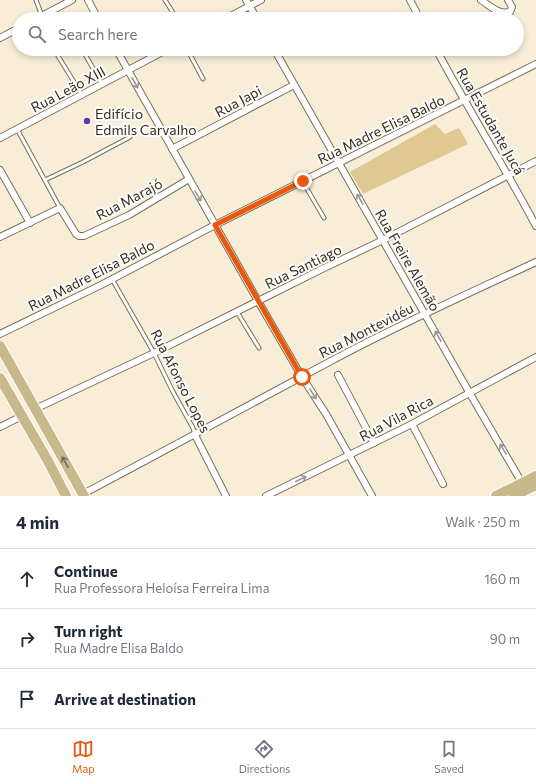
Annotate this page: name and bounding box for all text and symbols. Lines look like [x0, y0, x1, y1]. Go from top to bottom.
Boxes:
search box [12, 12, 524, 56]
icon: search [26, 23, 48, 45]
text: Search here [58, 25, 137, 43]
street label: Rua Leão XIII [28, 62, 108, 116]
street label: Rua Estudante Jucá [454, 65, 528, 177]
one-way arrow [131, 77, 139, 89]
street label: Rua Japi [212, 82, 264, 120]
street label: Rua Madre Elisa Baldo [315, 91, 447, 167]
place label: Edifício Edmils Carvalho [95, 105, 197, 138]
marker: Edifício Edmils Carvalho [82, 116, 92, 126]
route end [294, 172, 312, 190]
street label: Rua Marajó [93, 174, 165, 224]
one-way arrow [195, 190, 203, 202]
one-way arrow [356, 193, 363, 205]
street label: Rua Freire Alemão [372, 206, 444, 314]
street label: Rua Madre Elisa Baldo [25, 236, 157, 314]
street label: Rua Santiago [262, 240, 344, 292]
street label: Rua Montevidéu [316, 299, 416, 361]
street label: Rua Afonso Lopes [148, 326, 214, 436]
one-way arrow [433, 330, 441, 342]
route start [293, 368, 311, 386]
one-way arrow [309, 388, 317, 399]
street label: Rua Vila Rica [356, 391, 436, 445]
one-way arrow [498, 443, 506, 455]
one-way arrow [61, 456, 68, 468]
one-way arrow [295, 475, 307, 482]
text: 4 min [16, 512, 59, 533]
text: Walk · 250 m [445, 514, 520, 530]
text: Continue [54, 562, 118, 580]
icon: ahead [16, 568, 38, 590]
text: 160 m [484, 571, 520, 587]
text: Rua Professora Heloísa Ferreira Lima [54, 580, 269, 596]
text: Turn right [54, 622, 123, 640]
icon: right [16, 628, 38, 650]
text: 90 m [490, 631, 520, 647]
text: Rua Madre Elisa Baldo [54, 640, 183, 656]
icon: arrive [16, 688, 38, 710]
text: Arrive at destination [54, 690, 196, 708]
tab: Map [72, 738, 95, 775]
tab: Directions [239, 738, 290, 775]
tab: Saved [434, 738, 464, 775]

